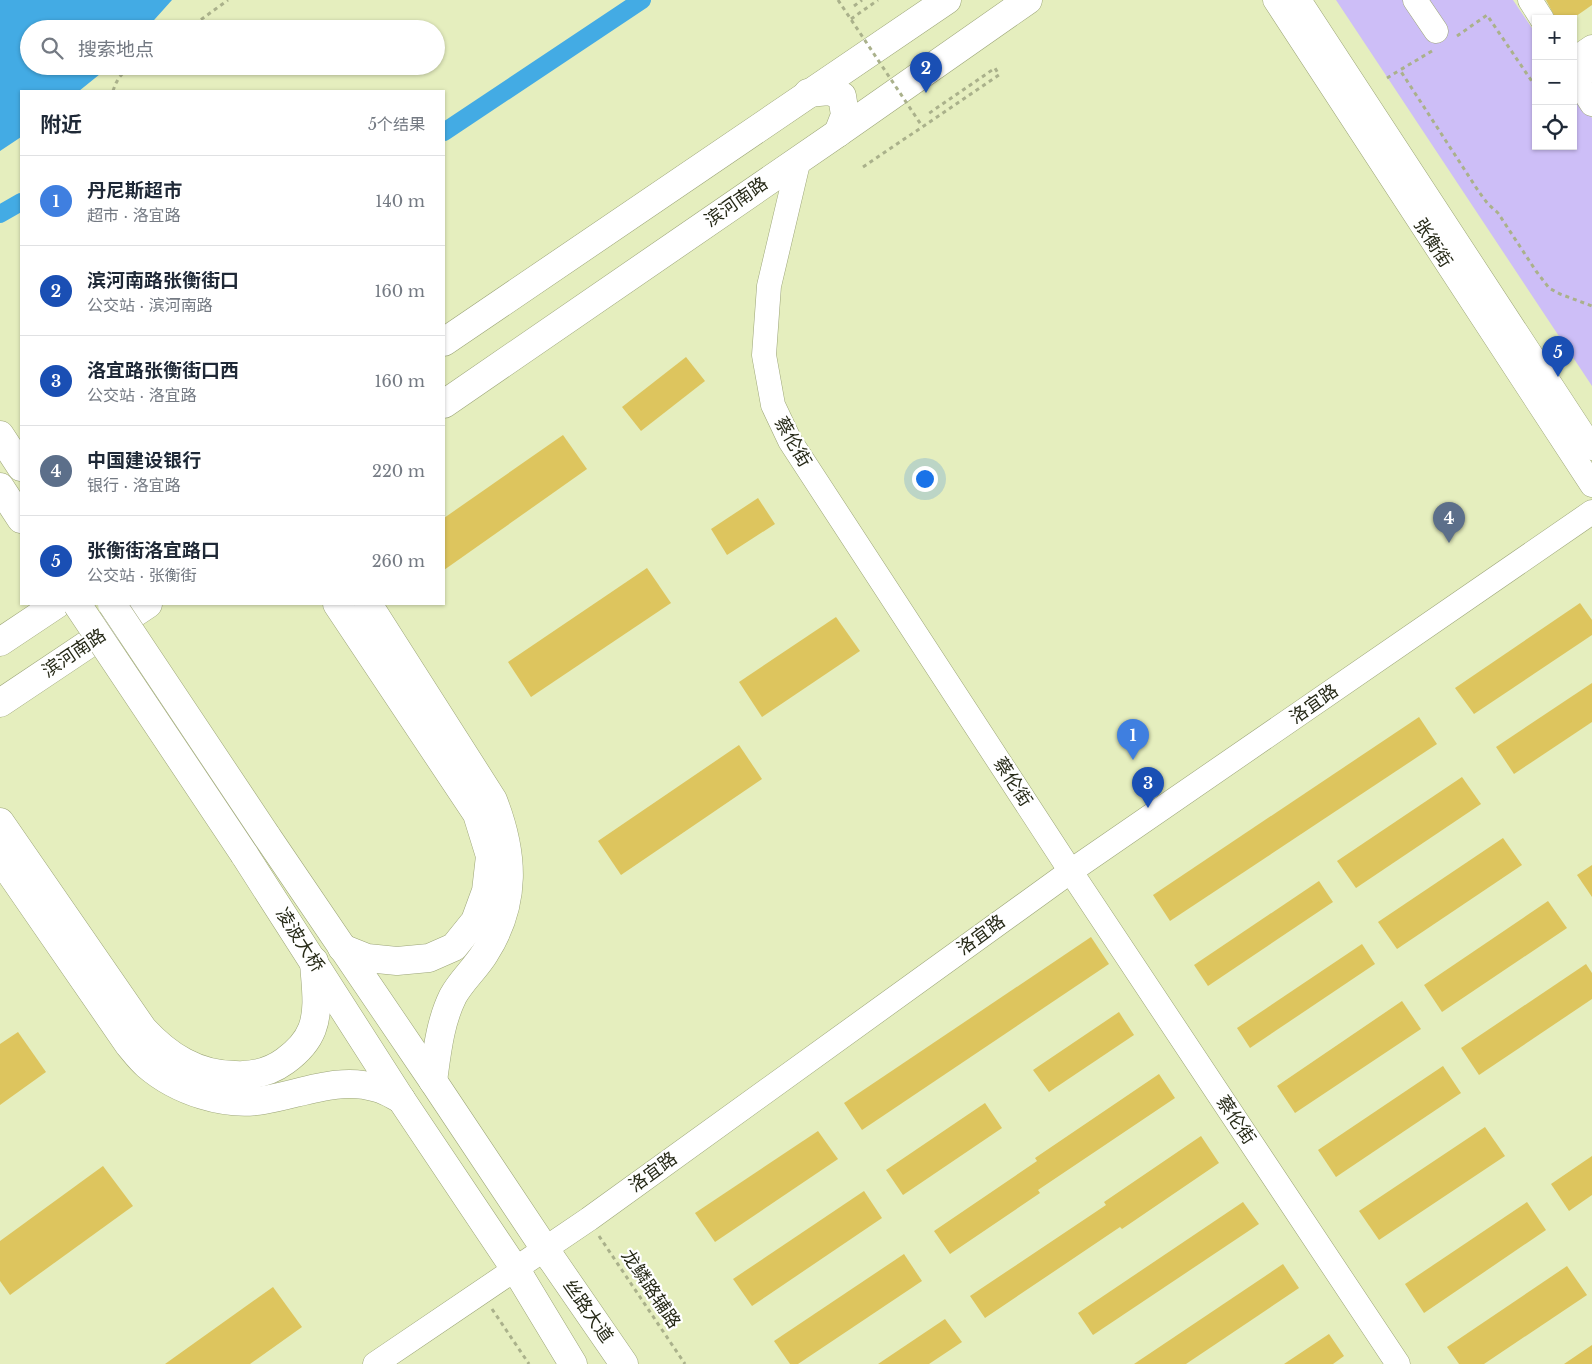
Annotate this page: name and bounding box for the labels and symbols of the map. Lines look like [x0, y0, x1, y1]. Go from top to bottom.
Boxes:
pin: 2 [910, 52, 942, 93]
street label: 滨河南路 [700, 172, 772, 232]
street label: 张衡街 [1409, 214, 1457, 272]
pin: 5 [1542, 336, 1574, 377]
street label: 蔡伦街 [770, 413, 816, 471]
your location [912, 466, 938, 492]
pin: 4 [1433, 502, 1465, 543]
street label: 滨河南路 [38, 624, 110, 682]
street label: 洛宜路 [1286, 680, 1342, 728]
pin: 1 [1117, 719, 1149, 760]
street label: 蔡伦街 [989, 753, 1037, 811]
pin: 3 [1132, 767, 1164, 808]
street label: 凌波大桥 [271, 904, 329, 976]
street label: 洛宜路 [953, 910, 1009, 960]
street label: 蔡伦街 [1212, 1091, 1260, 1149]
street label: 洛宜路 [625, 1147, 681, 1197]
street label: 龙鳞路辅路 [617, 1246, 685, 1332]
street label: 丝路大道 [558, 1275, 618, 1347]

